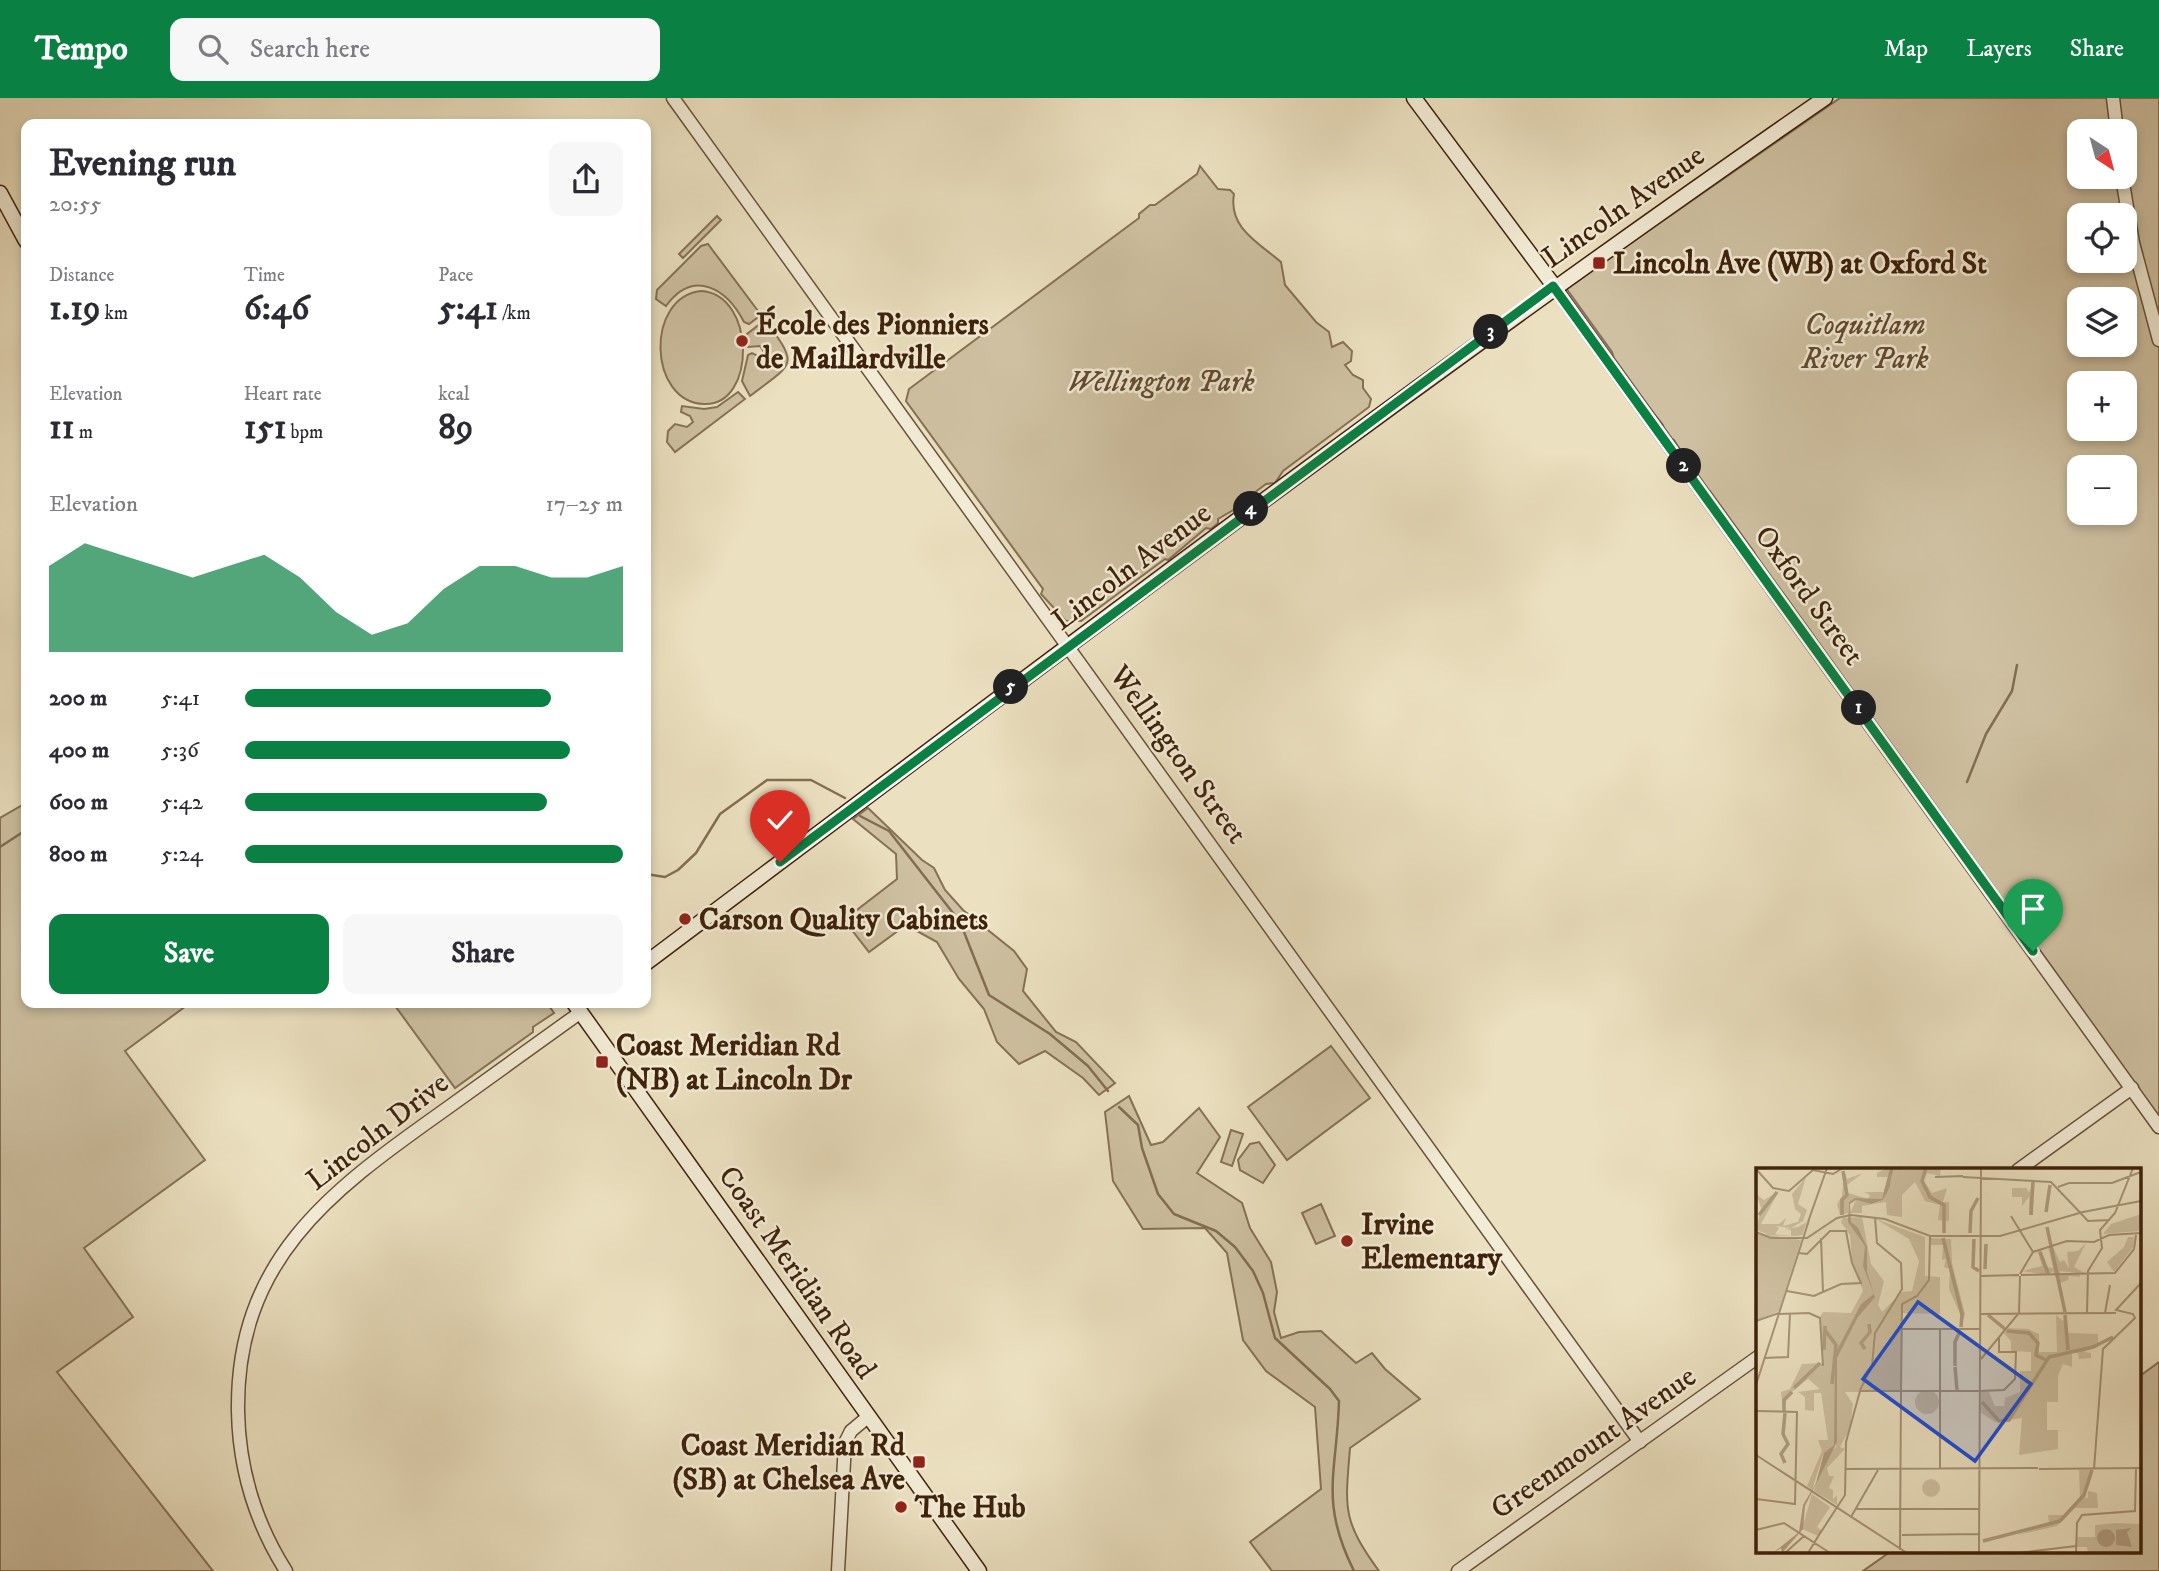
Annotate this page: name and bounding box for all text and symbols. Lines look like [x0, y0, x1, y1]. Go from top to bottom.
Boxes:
search box [170, 18, 660, 81]
text: Tempo [35, 29, 128, 70]
icon: search [194, 30, 232, 68]
text: Search here [250, 33, 370, 66]
text: Map [1884, 34, 1928, 64]
text: Layers [1966, 34, 2032, 64]
text: Share [2070, 34, 2124, 64]
north arrow [2067, 119, 2137, 189]
map controls [2067, 119, 2137, 525]
street label: Lincoln Avenue [1535, 138, 1712, 277]
text: Evening run [49, 140, 236, 188]
button: share [549, 142, 623, 216]
text: 20:55 [49, 190, 102, 219]
button: locate [2067, 203, 2137, 273]
place label: Lincoln Ave (WB) at Oxford St [1613, 246, 1987, 283]
marker: Lincoln Ave (WB) at Oxford St [1591, 255, 1607, 271]
text: Distance [49, 264, 114, 287]
text: Time [244, 264, 285, 287]
text: Pace [438, 264, 473, 287]
text: 1.19 [49, 287, 100, 331]
text: 6:46 [244, 287, 309, 331]
text: 5:41 [438, 287, 498, 331]
button: layers [2067, 287, 2137, 357]
text: km [100, 302, 128, 325]
text: /km [498, 302, 531, 325]
place label: École des Pionniers de Maillardville [756, 305, 989, 378]
park label: Coquitlam River Park [1800, 307, 1929, 378]
pin: 3 [1474, 314, 1508, 350]
text: 3 [1487, 320, 1494, 343]
marker: École des Pionniers de Maillardville [734, 333, 750, 349]
park label: Wellington Park [1068, 364, 1255, 401]
button: + [2067, 371, 2137, 441]
text: Elevation [49, 383, 123, 406]
text: Heart rate [244, 383, 322, 406]
text: kcal [438, 383, 470, 406]
text: 11 [49, 406, 75, 450]
text: 151 [244, 406, 287, 450]
text: 89 [438, 406, 473, 450]
text: m [75, 421, 93, 444]
text: bpm [287, 421, 323, 444]
pin: 2 [1666, 448, 1702, 484]
text: 2 [1679, 454, 1688, 477]
button: − [2067, 455, 2137, 525]
text: Elevation [49, 490, 138, 519]
text: 17–25 m [546, 490, 623, 519]
pin: 4 [1234, 492, 1268, 526]
street label: Lincoln Avenue [1045, 495, 1219, 639]
text: 4 [1245, 497, 1256, 520]
street label: Oxford Street [1746, 519, 1872, 673]
street label: Wellington Street [1100, 658, 1255, 851]
pin: 5 [993, 670, 1028, 704]
text: 5 [1006, 675, 1015, 698]
text: 200 m [49, 684, 107, 713]
text: 5:41 [161, 684, 200, 713]
pin: 1 [1842, 690, 1876, 726]
text: 1 [1855, 696, 1862, 719]
text: 400 m [49, 736, 109, 765]
text: 5:36 [161, 736, 199, 765]
text: 600 m [49, 788, 108, 817]
text: 5:42 [161, 788, 203, 817]
pin [750, 790, 810, 862]
icon: check [761, 801, 799, 839]
text: 800 m [49, 840, 107, 869]
text: 5:24 [161, 840, 203, 869]
pin [2003, 879, 2063, 951]
icon: arrive [2014, 890, 2052, 928]
place label: Carson Quality Cabinets [699, 902, 988, 939]
marker: Carson Quality Cabinets [677, 911, 693, 927]
button: Save [49, 914, 329, 994]
button: Share [343, 914, 623, 994]
place label: Coast Meridian Rd (NB) at Lincoln Dr [616, 1028, 853, 1099]
marker: Coast Meridian Rd (NB) at Lincoln Dr [594, 1054, 610, 1070]
street label: Lincoln Drive [299, 1065, 456, 1199]
street label: Coast Meridian Road [710, 1159, 884, 1386]
inset map [1756, 1168, 2142, 1554]
place label: Irvine Elementary [1361, 1207, 1502, 1278]
marker: Irvine Elementary [1339, 1233, 1355, 1249]
street label: Greenmount Avenue [1484, 1359, 1704, 1528]
place label: Coast Meridian Rd (SB) at Chelsea Ave [672, 1428, 906, 1499]
marker: Coast Meridian Rd (SB) at Chelsea Ave [911, 1454, 927, 1470]
place label: The Hub [914, 1490, 1025, 1527]
marker: The Hub [893, 1499, 909, 1515]

